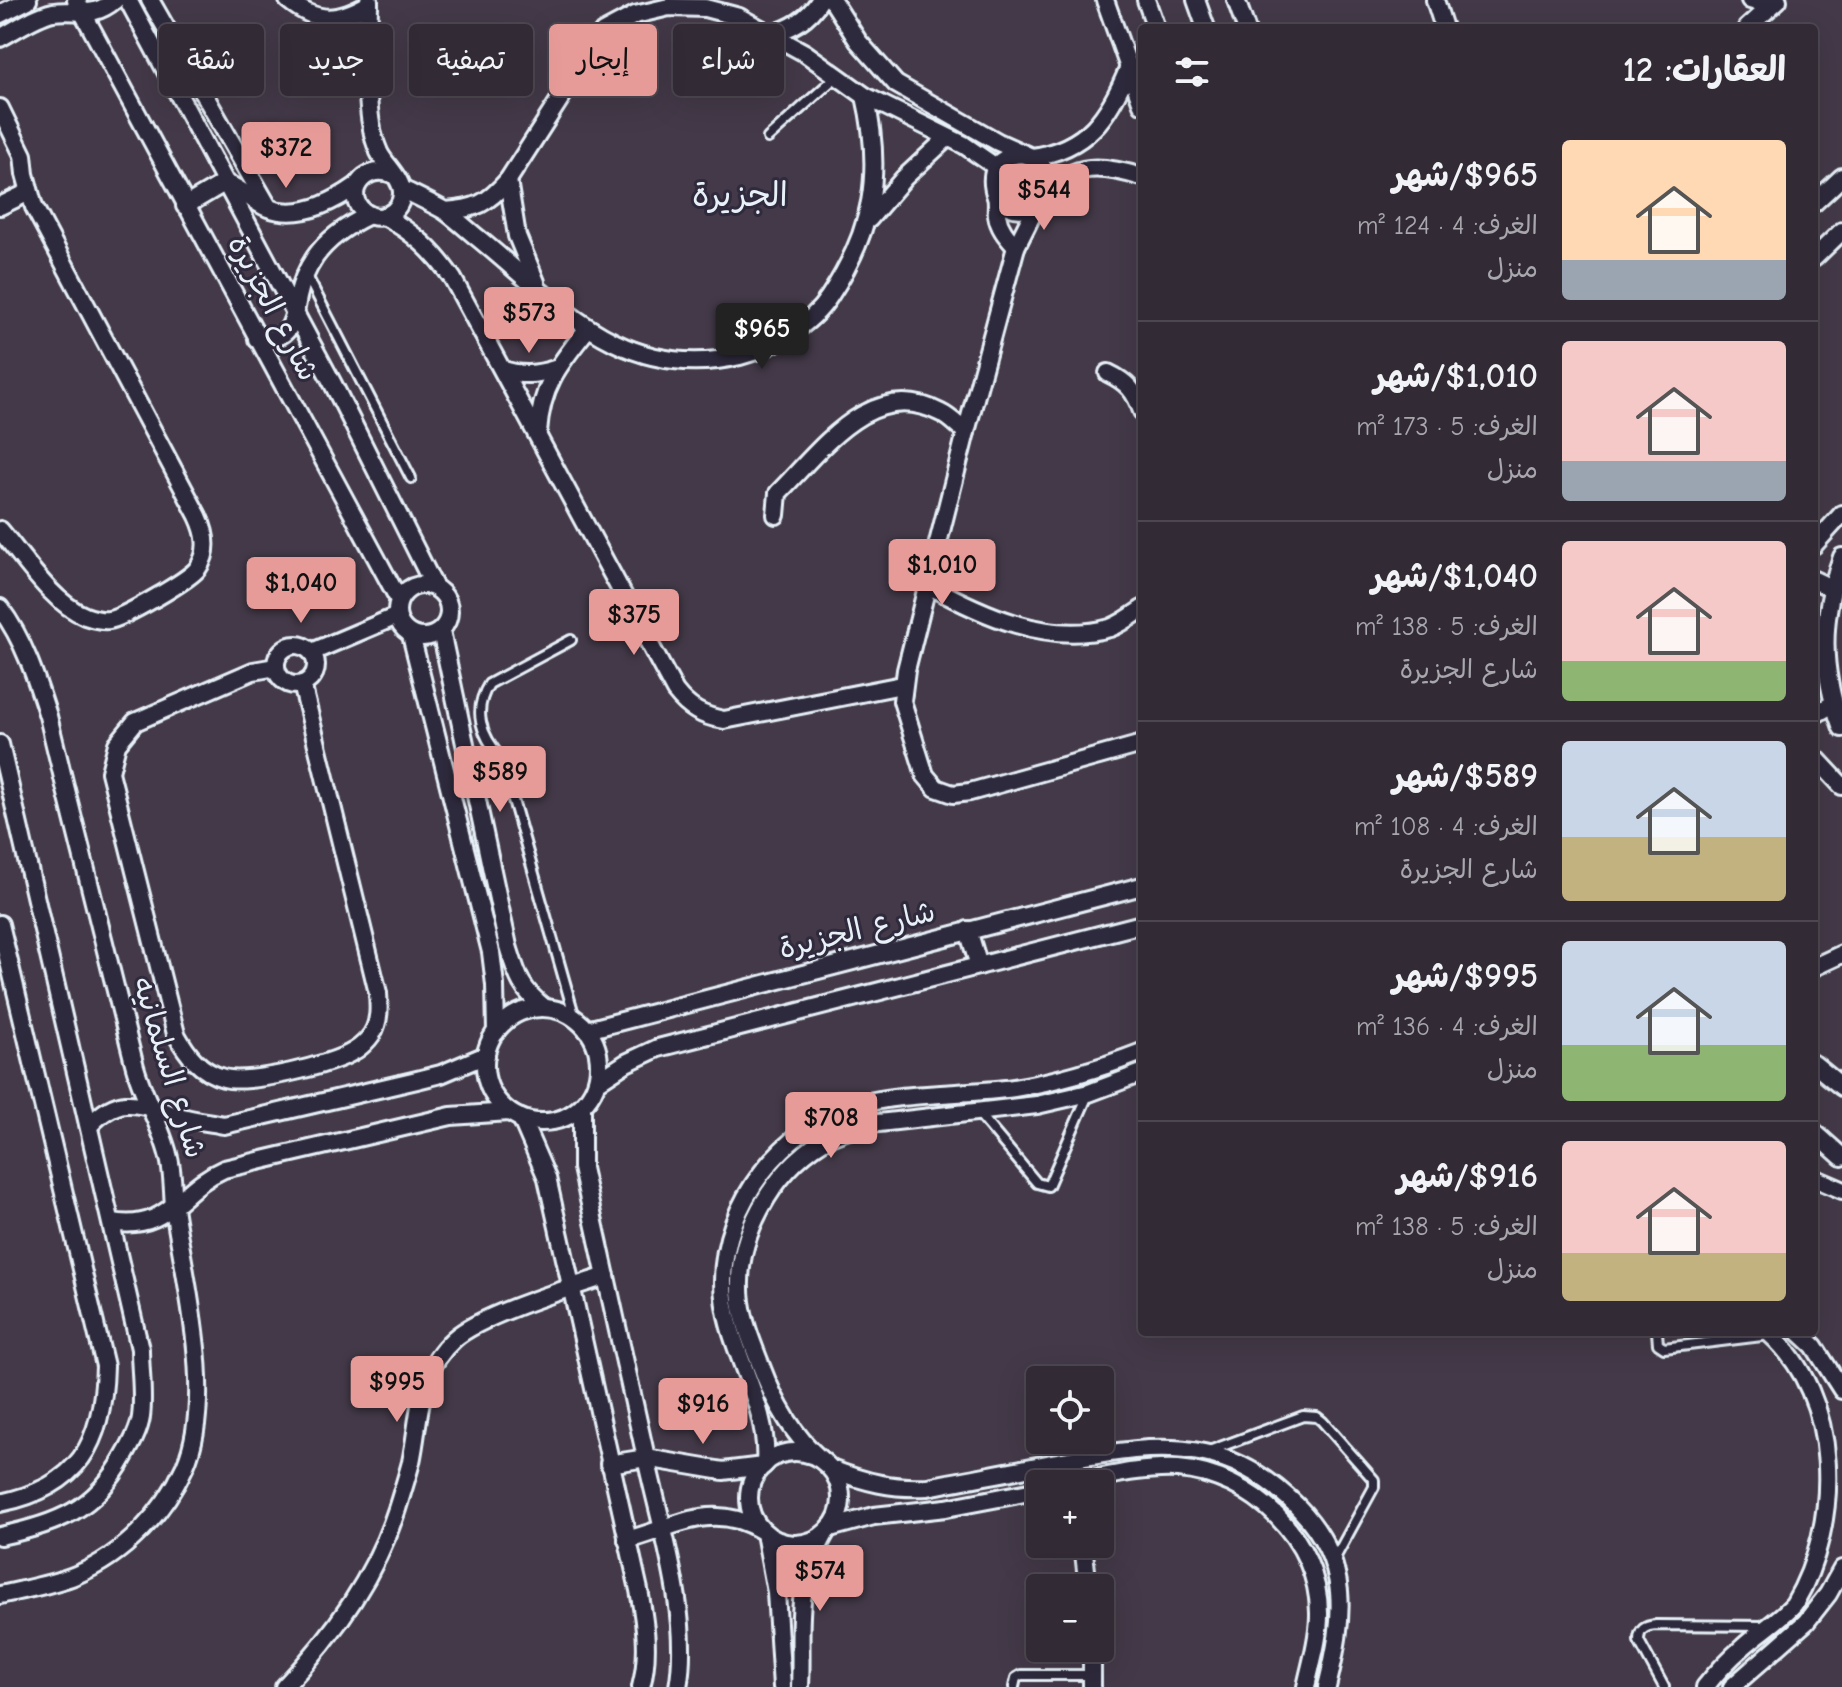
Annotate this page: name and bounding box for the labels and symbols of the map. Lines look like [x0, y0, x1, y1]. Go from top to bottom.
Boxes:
pin: $372 [239, 122, 333, 190]
pin: $544 [997, 164, 1091, 232]
district label: الجزيرة [692, 175, 788, 215]
street label: شارع الجزيرة [217, 229, 326, 388]
pin: $573 [482, 287, 576, 355]
pin: $965 [715, 303, 809, 371]
pin: $1,010 [877, 539, 1007, 607]
pin: $1,040 [236, 557, 366, 625]
pin: $375 [587, 589, 681, 657]
pin: $589 [453, 746, 547, 814]
street label: شارع الجزيرة [775, 894, 939, 969]
street label: شارع السلمانيه [122, 972, 213, 1163]
pin: $708 [784, 1092, 878, 1160]
pin: $995 [350, 1356, 444, 1424]
pin: $916 [656, 1378, 750, 1446]
pin: $574 [773, 1545, 867, 1613]

